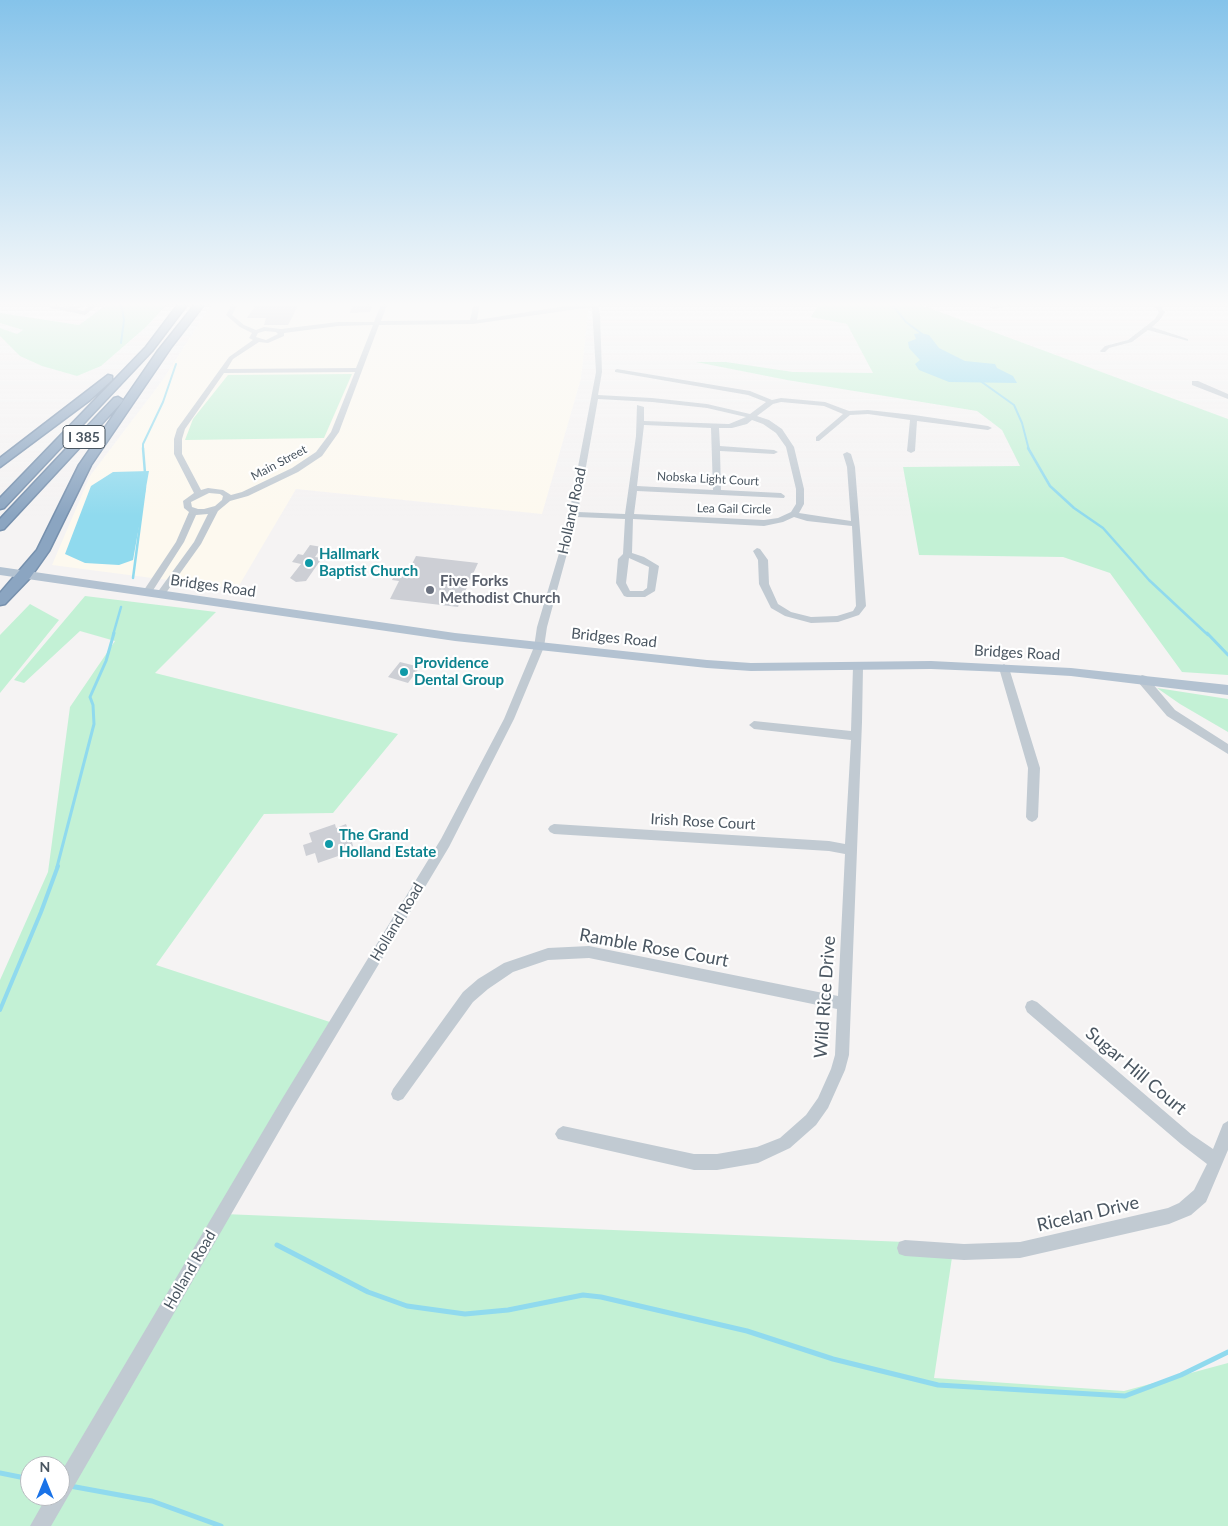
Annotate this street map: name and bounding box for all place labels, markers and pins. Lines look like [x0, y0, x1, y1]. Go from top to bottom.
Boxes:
place label: Hallmark Baptist Church [319, 545, 418, 580]
marker: Hallmark Baptist Church [303, 557, 315, 569]
place label: Five Forks Methodist Church [440, 572, 561, 607]
marker: Five Forks Methodist Church [424, 584, 436, 596]
place label: Providence Dental Group [414, 654, 504, 689]
marker: Providence Dental Group [398, 666, 410, 678]
place label: The Grand Holland Estate [339, 826, 436, 861]
marker: The Grand Holland Estate [323, 838, 335, 850]

